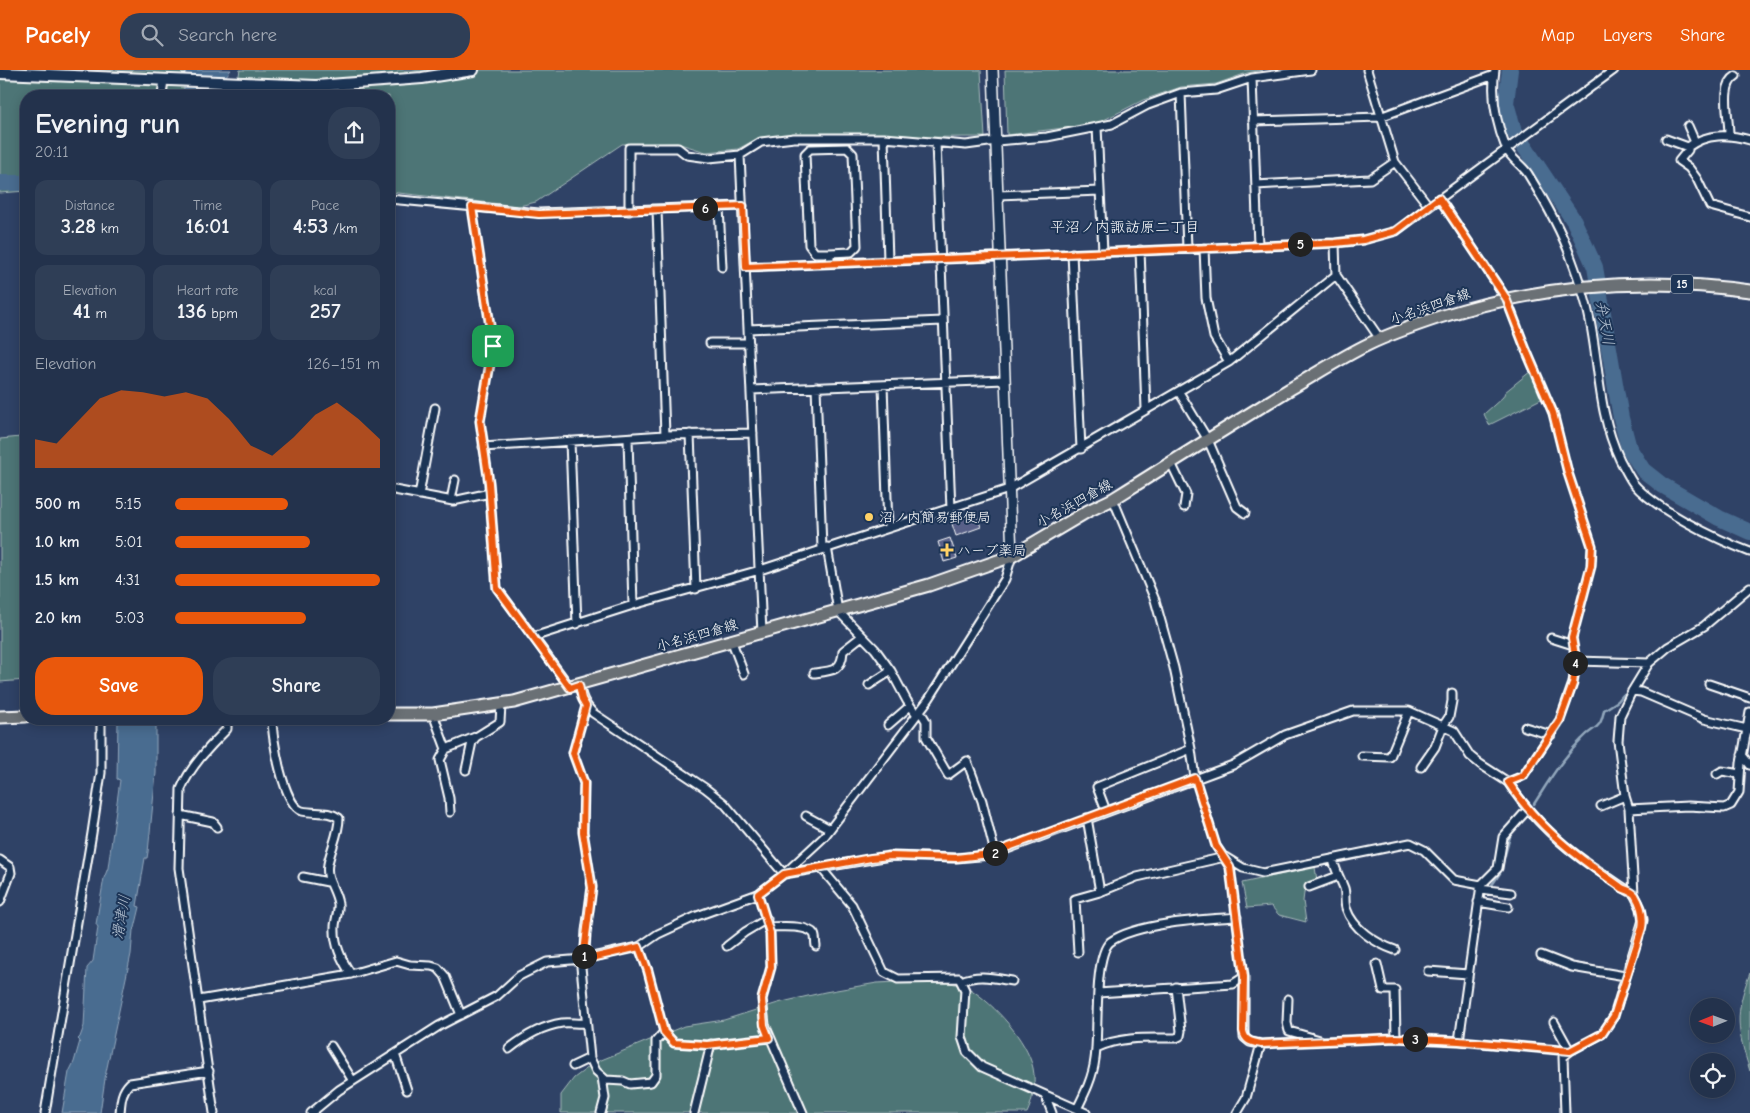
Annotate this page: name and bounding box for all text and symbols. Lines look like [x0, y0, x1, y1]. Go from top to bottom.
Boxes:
search box [120, 13, 470, 58]
text: Pacely [25, 21, 90, 49]
icon: search [138, 21, 166, 49]
text: Search here [178, 24, 277, 46]
text: Map [1541, 25, 1575, 46]
text: Layers [1603, 25, 1652, 46]
text: Share [1680, 25, 1725, 46]
button: share [328, 107, 380, 159]
text: Evening run [35, 108, 180, 140]
text: 20:11 [35, 143, 69, 161]
pin: 6 [692, 196, 718, 220]
text: Distance [65, 197, 115, 214]
text: Time [193, 197, 222, 214]
text: Pace [311, 197, 339, 214]
text: 6 [702, 200, 709, 217]
text: 3.28 [61, 214, 96, 238]
text: 16:01 [186, 214, 229, 238]
text: 4:53 [293, 214, 328, 238]
district label: 平沼ノ内諏訪原二丁目 [1050, 218, 1200, 236]
text: km [96, 220, 119, 237]
text: /km [328, 220, 358, 237]
pin: 5 [1288, 232, 1312, 256]
text: 5 [1297, 236, 1304, 253]
road number: 15 [1671, 274, 1693, 293]
text: Elevation [63, 282, 117, 299]
text: Heart rate [177, 282, 238, 299]
text: kcal [313, 282, 337, 299]
street label: 小名浜四倉線 [1388, 285, 1473, 328]
text: 41 [73, 299, 91, 323]
text: 136 [177, 299, 207, 323]
text: 257 [310, 299, 341, 323]
water label: 弁天川 [1592, 299, 1618, 347]
text: m [91, 305, 107, 322]
text: bpm [207, 305, 238, 322]
pin [472, 325, 514, 367]
icon: arrive [479, 332, 507, 360]
text: Elevation [35, 355, 96, 373]
text: 126–151 m [307, 355, 380, 373]
street label: 小名浜四倉線 [1033, 476, 1115, 531]
text: 500 m [35, 495, 80, 513]
text: 5:15 [115, 495, 142, 513]
place label: 沼ノ内簡易郵便局 [879, 509, 991, 526]
marker: 沼ノ内簡易郵便局 [863, 511, 875, 523]
text: 1.0 km [35, 533, 80, 551]
text: 5:01 [115, 533, 143, 551]
place label: ハーブ薬局 [957, 542, 1026, 559]
marker: ハーブ薬局 [941, 544, 953, 556]
text: 1.5 km [35, 571, 79, 589]
text: 4:31 [115, 571, 140, 589]
text: 2.0 km [35, 609, 81, 627]
text: 5:03 [115, 609, 144, 627]
street label: 小名浜四倉線 [654, 616, 740, 655]
pin: 4 [1562, 650, 1588, 676]
text: 4 [1572, 655, 1579, 672]
button: Save [35, 657, 203, 715]
button: Share [213, 657, 380, 715]
pin: 2 [982, 840, 1008, 866]
text: 2 [992, 845, 999, 862]
water label: 滑津川 [108, 893, 134, 941]
pin: 1 [572, 944, 596, 968]
text: 1 [582, 948, 587, 965]
north arrow [1690, 998, 1735, 1042]
map controls [1690, 998, 1735, 1098]
pin: 3 [1402, 1026, 1428, 1052]
text: 3 [1412, 1031, 1419, 1048]
button: locate [1690, 1053, 1735, 1098]

